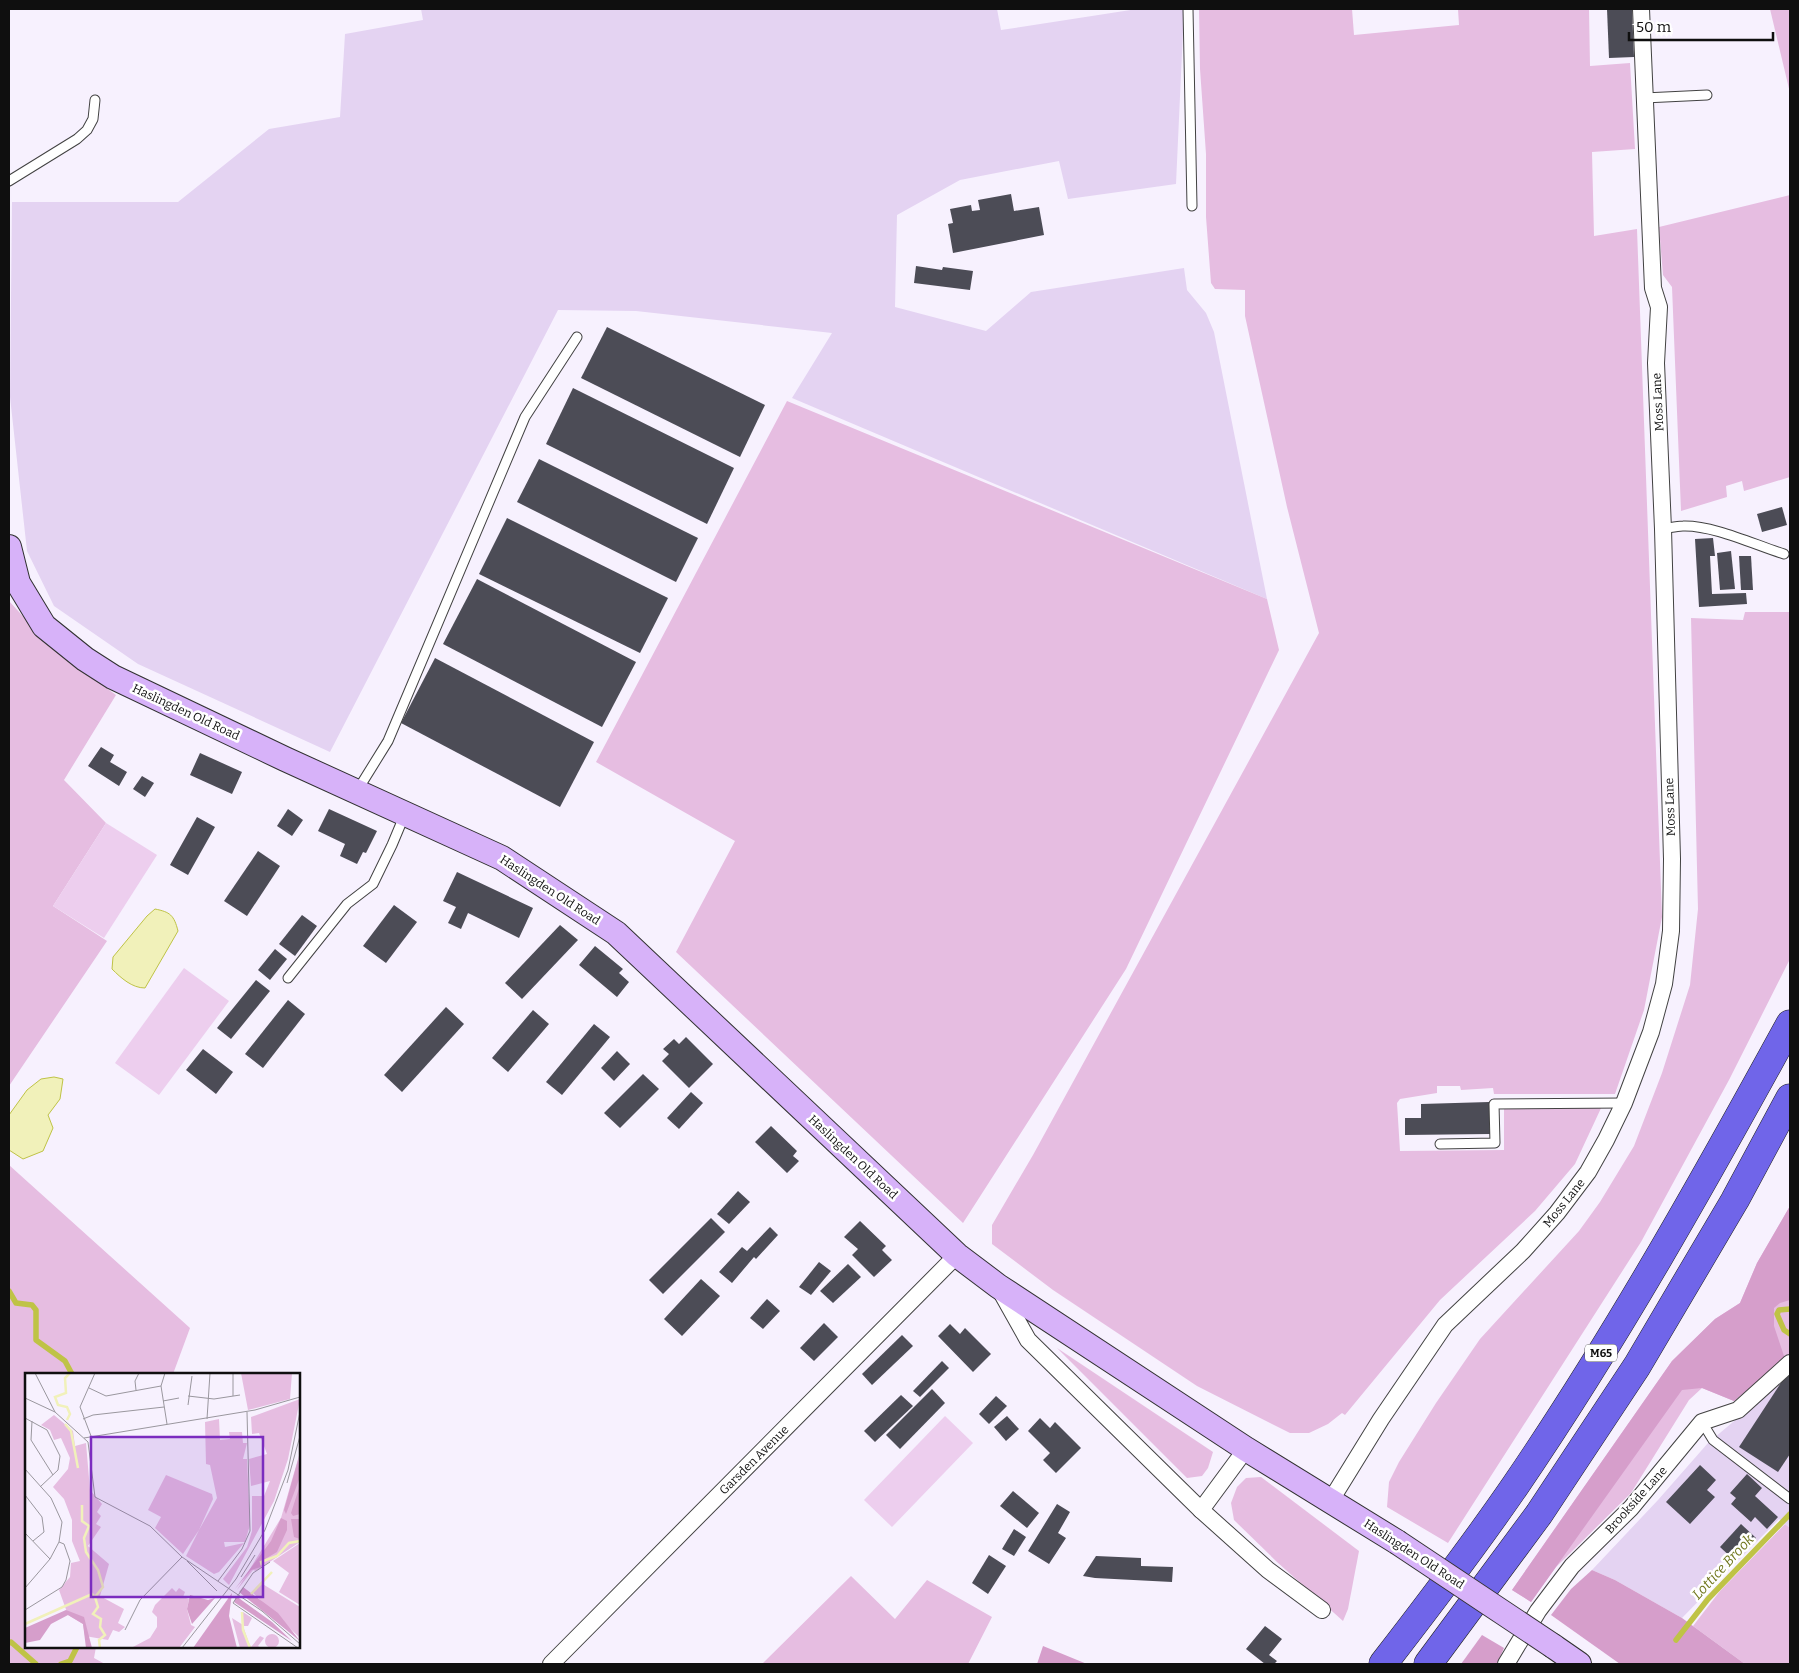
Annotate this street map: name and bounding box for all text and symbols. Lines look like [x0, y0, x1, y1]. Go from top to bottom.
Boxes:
scale bar [1629, 10, 1773, 42]
text: 50 m [1636, 18, 1672, 36]
street label: Moss Lane [1649, 372, 1667, 432]
street label: Haslingden Old Road [130, 681, 242, 743]
street label: Moss Lane [1662, 778, 1678, 836]
street label: Haslingden Old Road [497, 852, 603, 928]
street label: Haslingden Old Road [806, 1112, 900, 1202]
street label: Moss Lane [1540, 1176, 1588, 1230]
road number: M65 [1585, 1345, 1617, 1362]
inset map [25, 1373, 300, 1648]
street label: Garsden Avenue [717, 1423, 791, 1497]
street label: Brookside Lane [1602, 1464, 1670, 1536]
street label: Haslingden Old Road [1361, 1516, 1467, 1592]
water label: Lottice Brook [1689, 1531, 1758, 1603]

